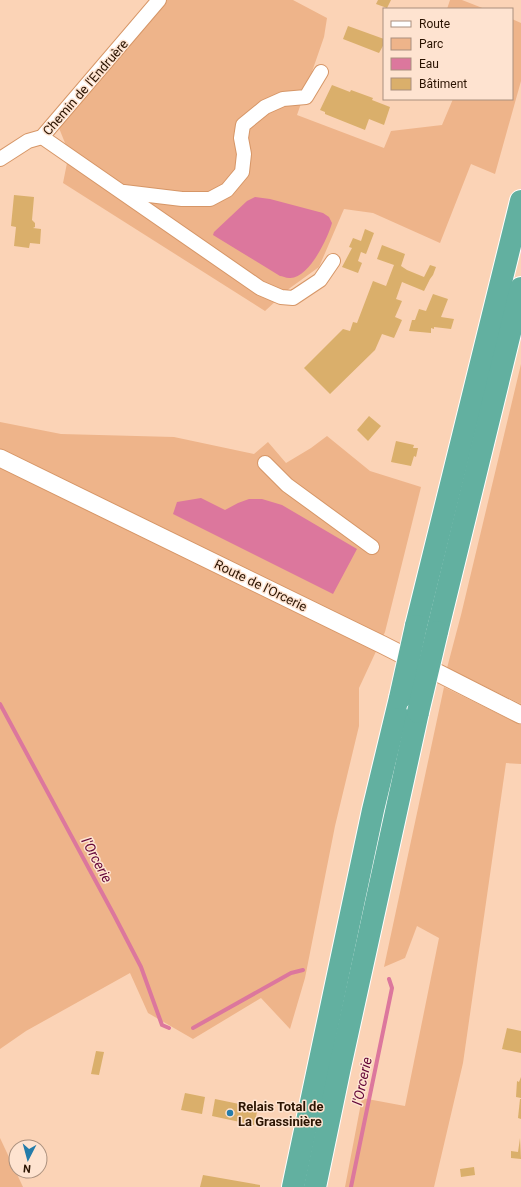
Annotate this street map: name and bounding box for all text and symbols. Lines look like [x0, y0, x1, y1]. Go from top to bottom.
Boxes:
legend [383, 8, 513, 100]
text: Route [419, 17, 450, 31]
street label: Chemin de l'Endruère [40, 36, 131, 138]
text: Parc [419, 37, 443, 51]
text: Eau [419, 57, 439, 71]
text: Bâtiment [419, 77, 467, 91]
street label: Route de l'Orcerie [212, 557, 310, 614]
water label: l'Orcerie [78, 835, 116, 885]
water label: l'Orcerie [349, 1055, 375, 1107]
place label: Relais Total de La Grassinière [238, 1099, 323, 1129]
marker: Relais Total de La Grassinière [225, 1108, 235, 1118]
north arrow [8, 1139, 48, 1179]
text: N [22, 1162, 32, 1175]

